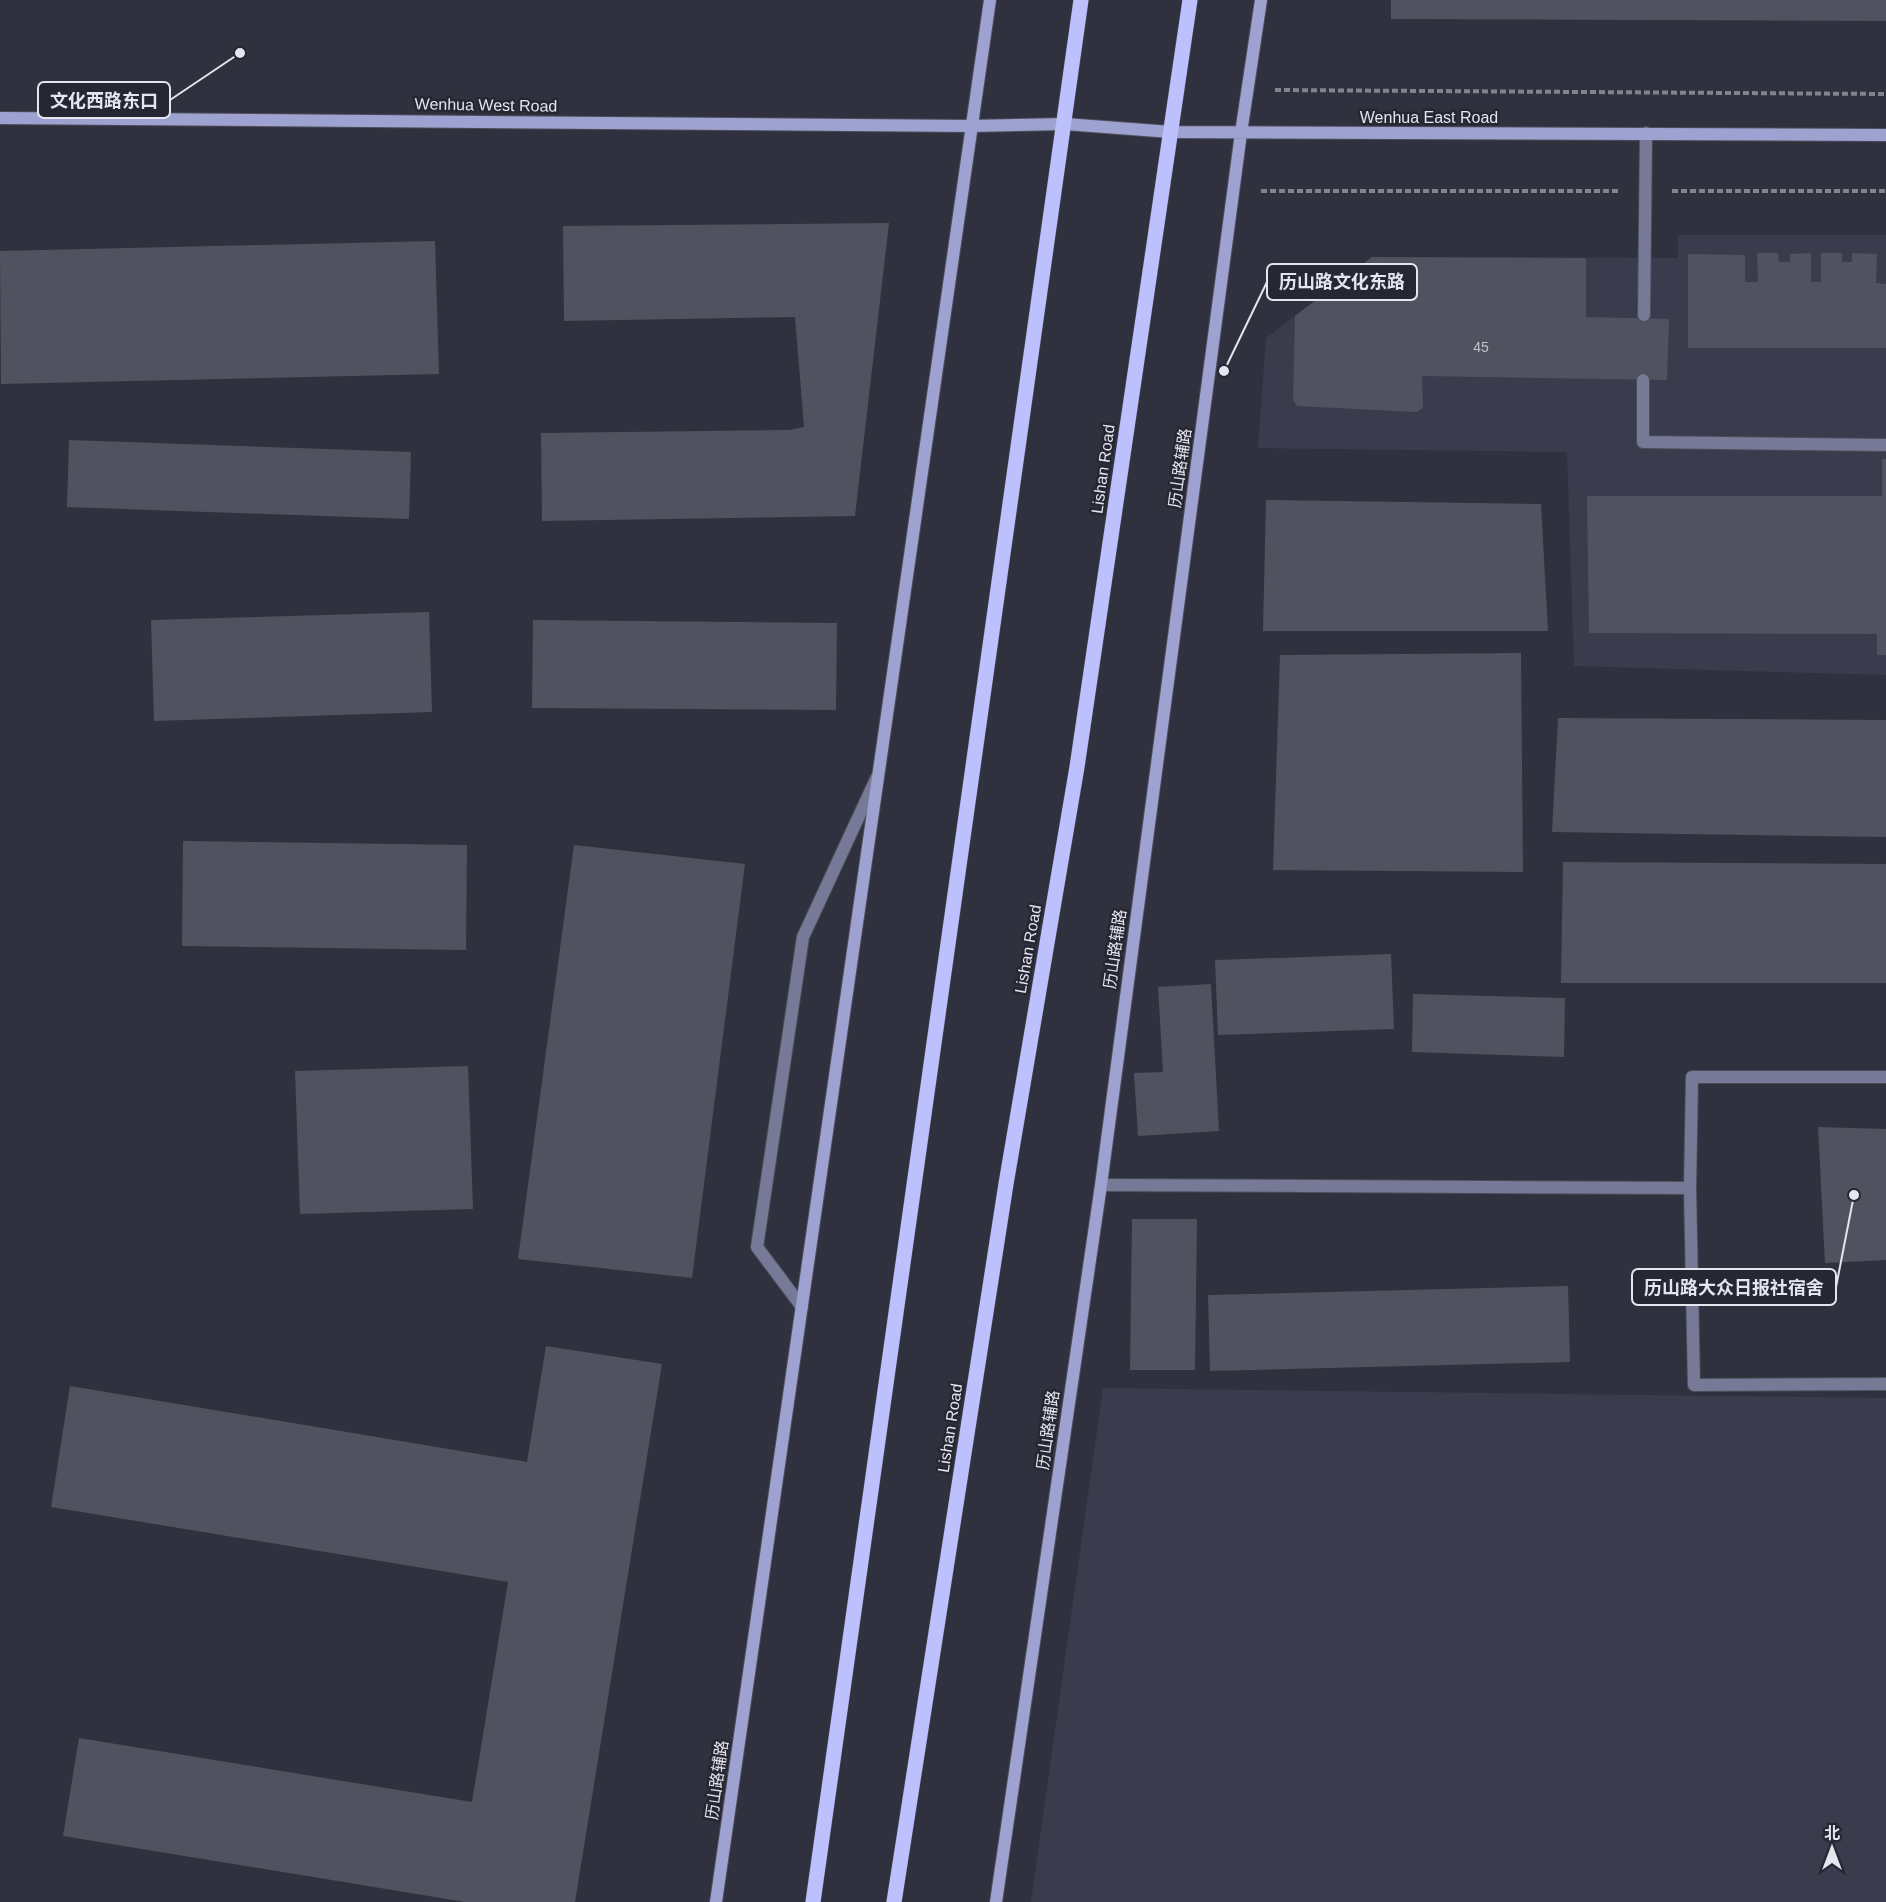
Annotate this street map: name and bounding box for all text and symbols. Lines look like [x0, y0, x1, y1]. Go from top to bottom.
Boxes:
callout: 文化西路东口 [38, 82, 170, 118]
text: 文化西路东口 [50, 91, 158, 111]
street label: Wenhua West Road [415, 95, 557, 115]
street label: Wenhua East Road [1360, 109, 1498, 126]
callout: 历山路文化东路 [1267, 264, 1417, 300]
text: 历山路文化东路 [1279, 272, 1405, 292]
house number: 45 [1473, 339, 1489, 355]
street label: Lishan Road [1088, 423, 1118, 515]
street label: 历山路辅路 [1166, 427, 1194, 509]
street label: Lishan Road [1012, 903, 1044, 995]
street label: 历山路辅路 [1101, 908, 1129, 990]
callout: 历山路大众日报社宿舍 [1632, 1269, 1836, 1305]
text: 历山路大众日报社宿舍 [1644, 1278, 1824, 1298]
street label: Lishan Road [935, 1382, 965, 1474]
street label: 历山路辅路 [1034, 1389, 1062, 1471]
street label: 历山路辅路 [703, 1739, 731, 1821]
north arrow [1802, 1818, 1862, 1878]
text: 北 [1824, 1825, 1840, 1842]

